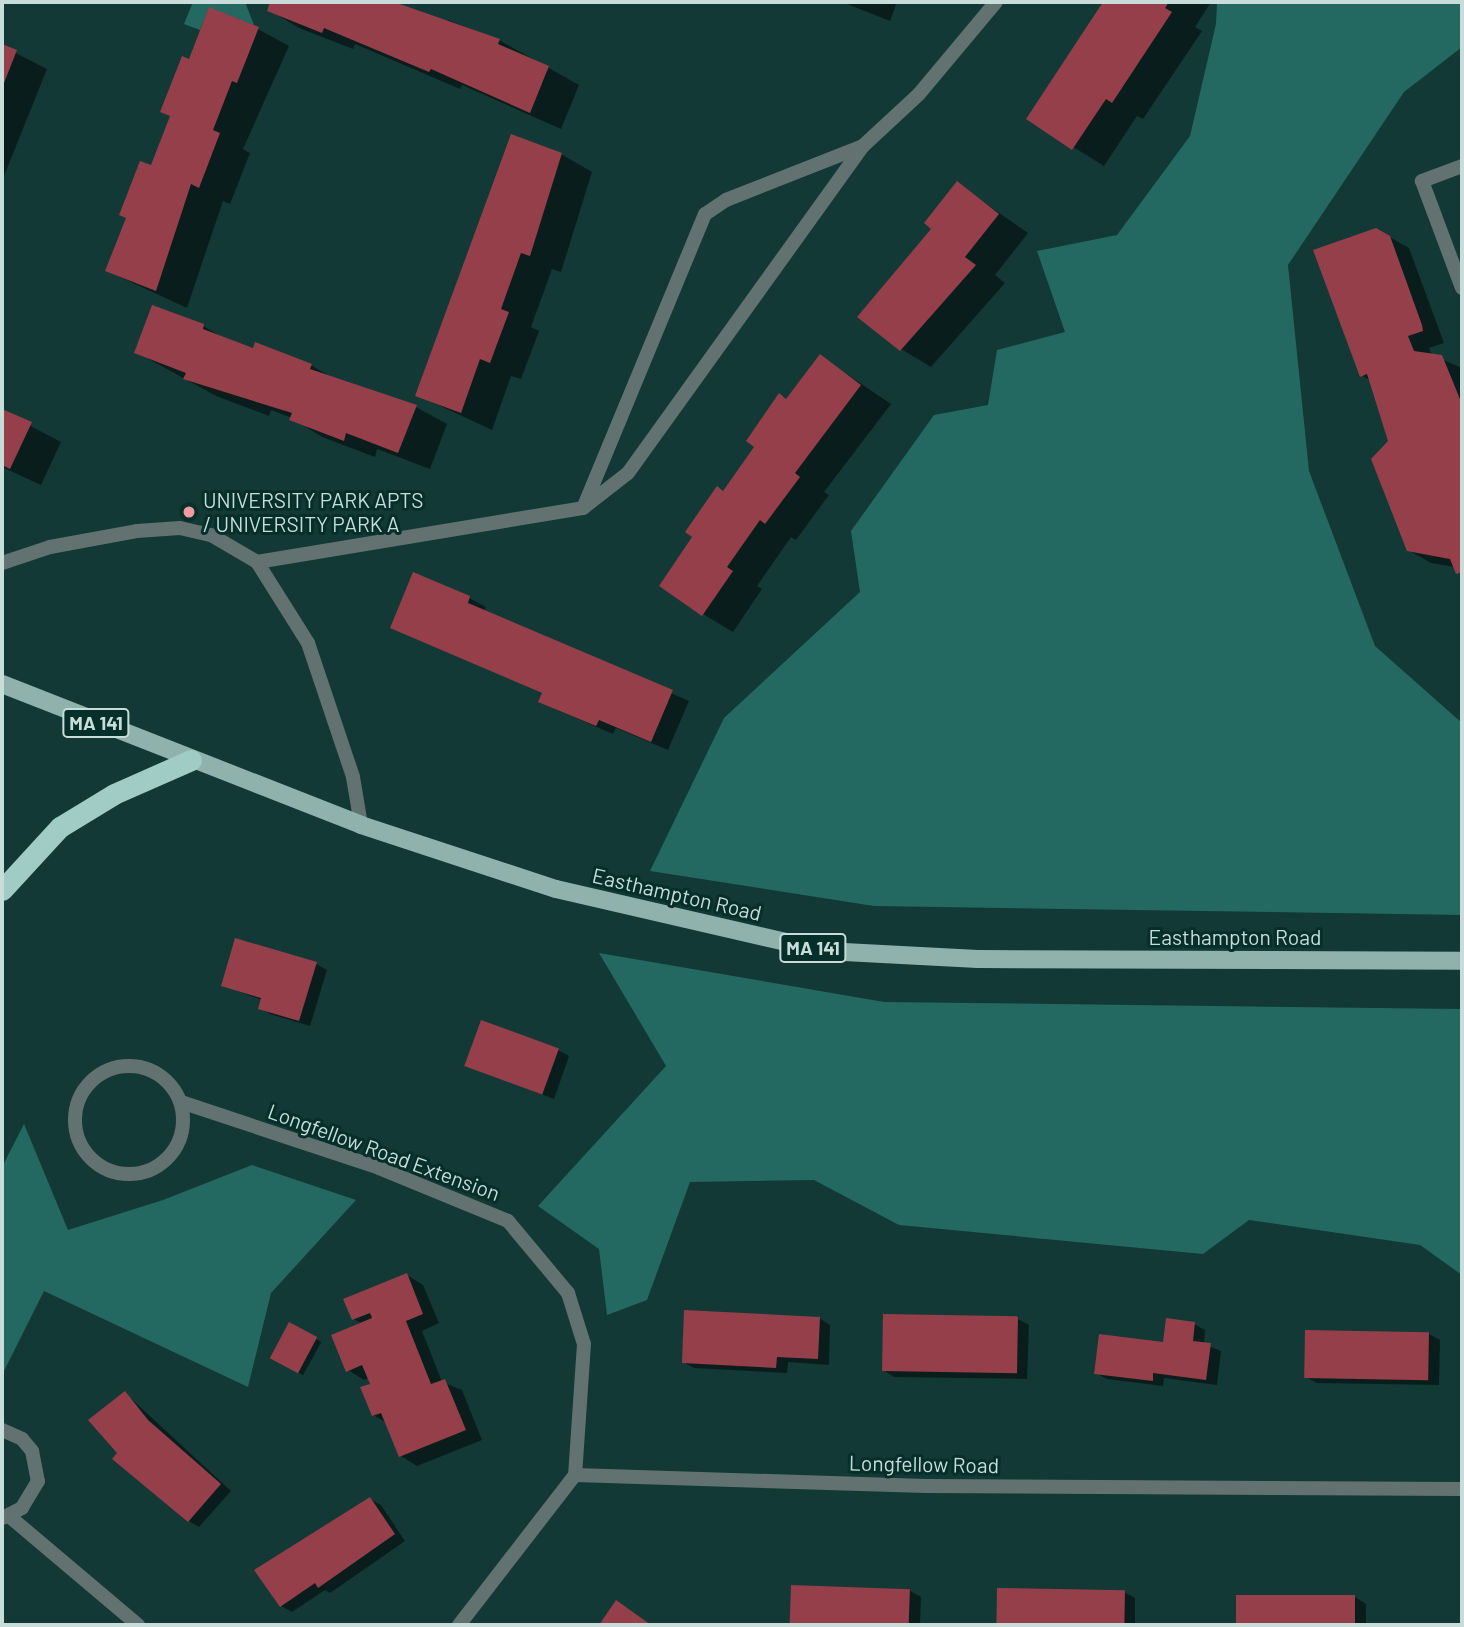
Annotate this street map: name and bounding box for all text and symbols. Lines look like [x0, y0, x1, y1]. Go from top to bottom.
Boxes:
place label: UNIVERSITY PARK APTS / UNIVERSITY PARK A [203, 487, 424, 537]
marker: UNIVERSITY PARK APTS / UNIVERSITY PARK A [181, 504, 197, 520]
road number: MA 141 [61, 708, 131, 738]
street label: Easthampton Road [590, 862, 764, 926]
street label: Easthampton Road [1149, 924, 1321, 950]
road number: MA 141 [778, 932, 848, 964]
street label: Longfellow Road Extension [265, 1098, 503, 1206]
street label: Longfellow Road [849, 1450, 999, 1478]

